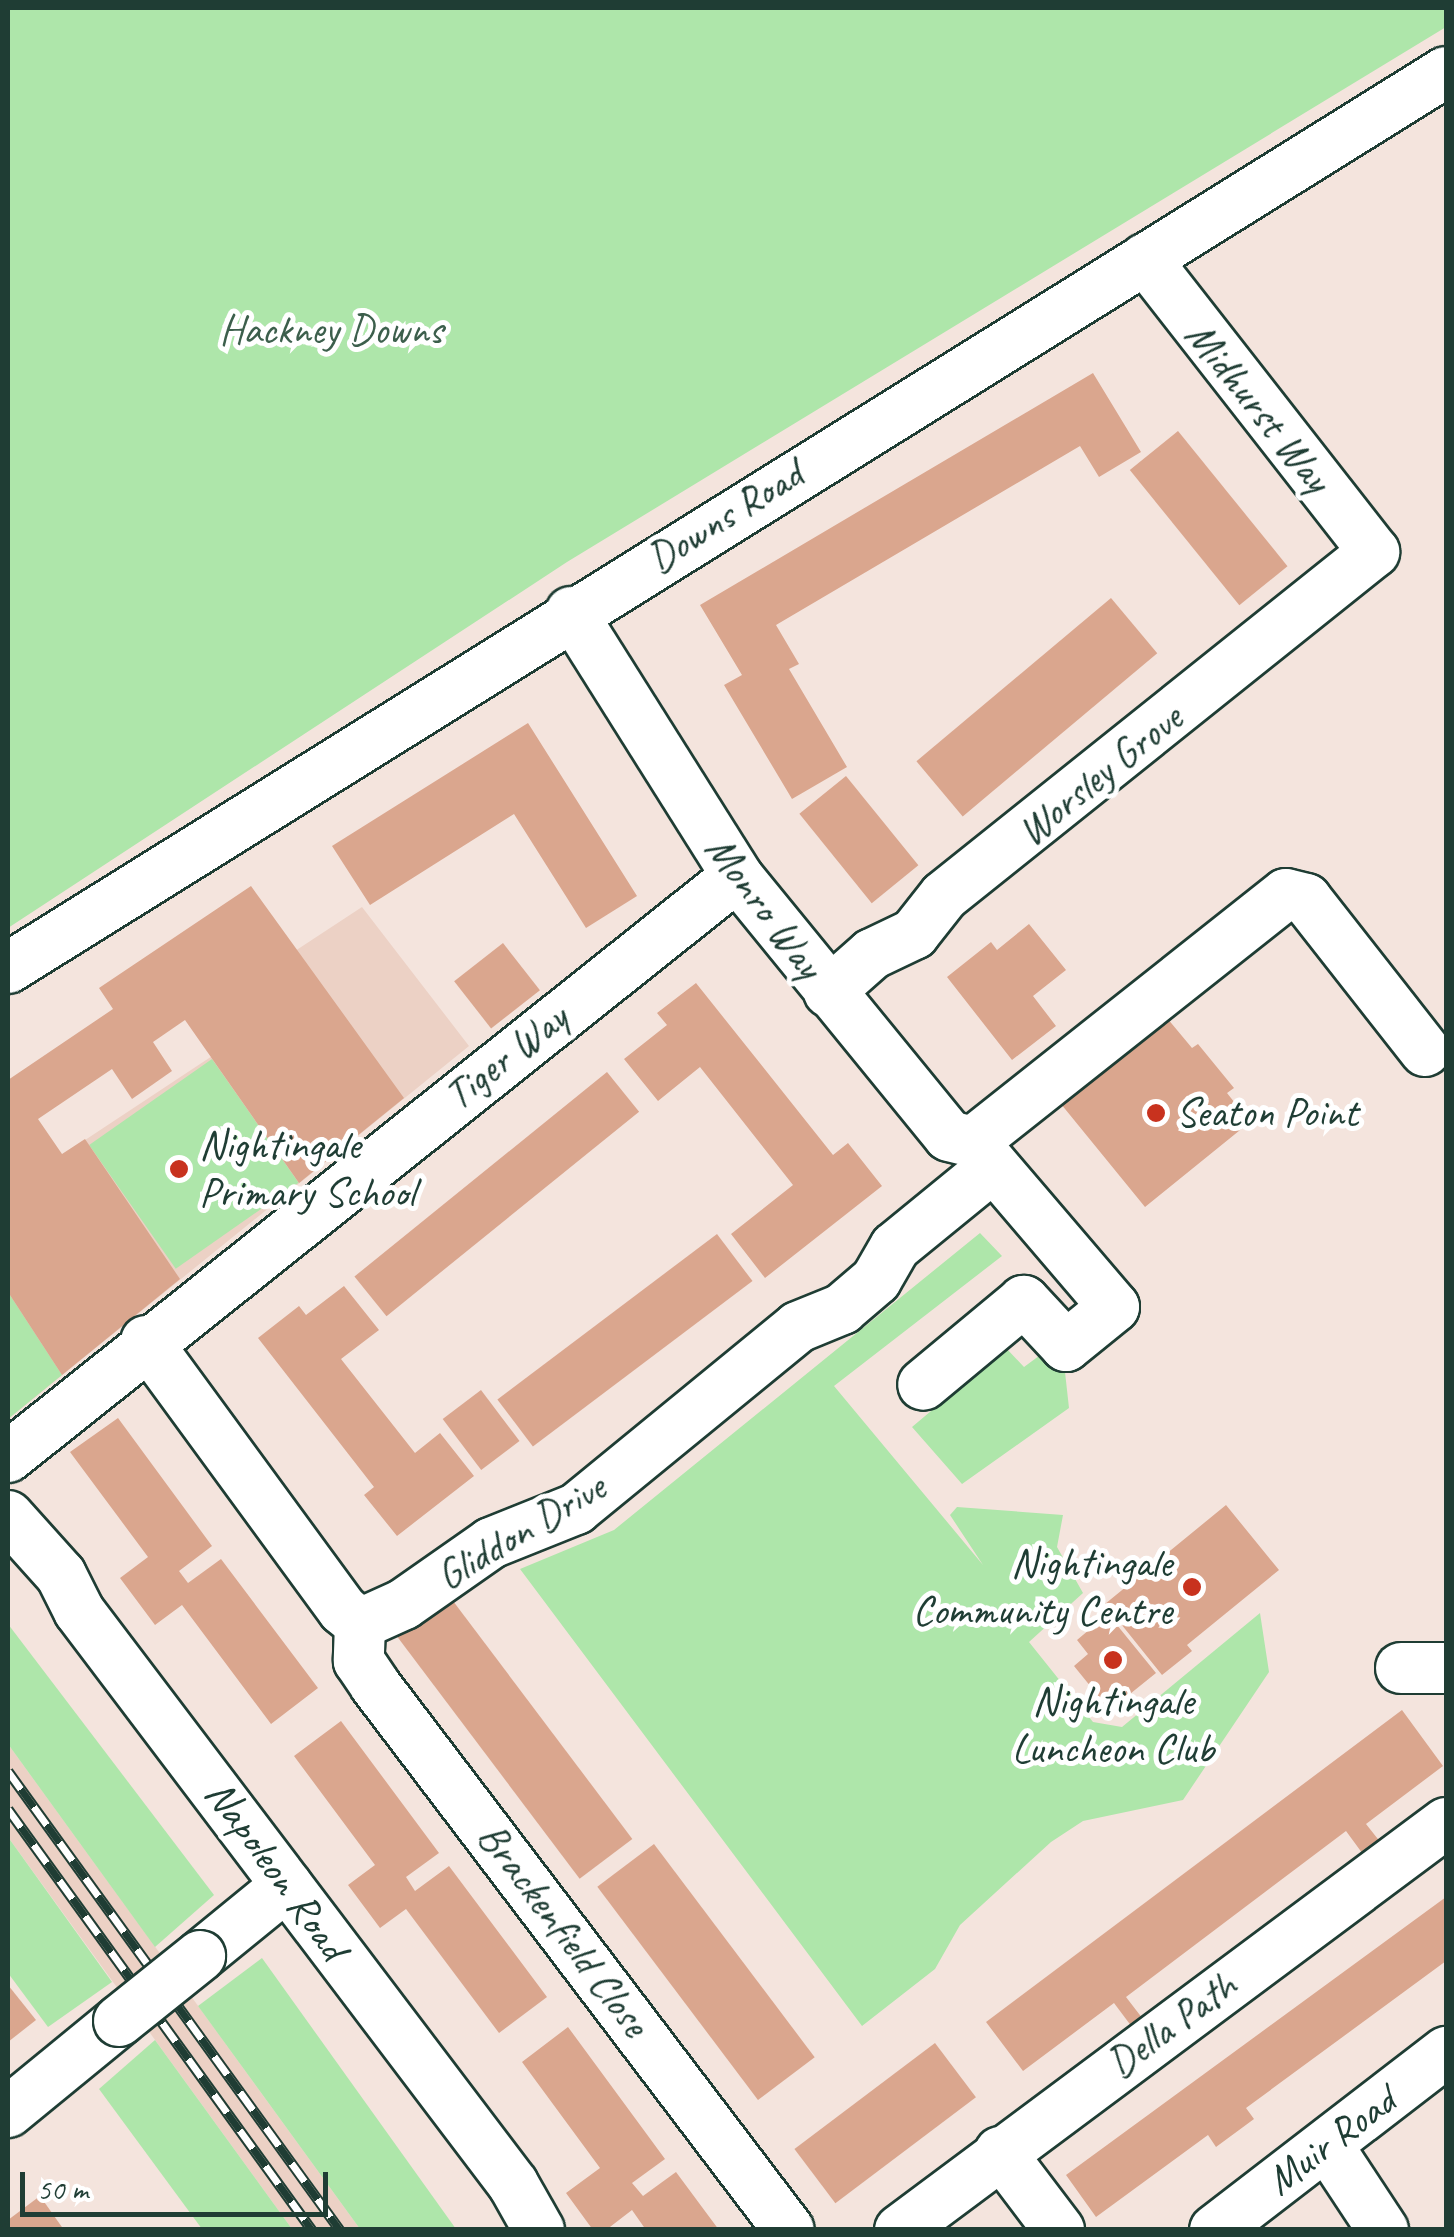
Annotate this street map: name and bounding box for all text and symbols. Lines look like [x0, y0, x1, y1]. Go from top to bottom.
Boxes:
park label: Hackney Downs [219, 305, 443, 355]
street label: Midhurst Way [1174, 311, 1342, 503]
street label: Downs Road [638, 449, 812, 585]
street label: Worsley Grove [1007, 693, 1193, 857]
street label: Monro Way [694, 825, 834, 989]
street label: Tiger Way [434, 993, 578, 1121]
place label: Seaton Point [1176, 1088, 1358, 1138]
marker: Seaton Point [1145, 1102, 1167, 1124]
place label: Nightingale Primary School [199, 1120, 414, 1218]
marker: Nightingale Primary School [168, 1158, 190, 1180]
street label: Gliddon Drive [427, 1462, 615, 1602]
place label: Nightingale Community Centre [912, 1538, 1172, 1636]
marker: Nightingale Community Centre [1181, 1576, 1203, 1598]
marker: Nightingale Luncheon Club [1102, 1649, 1124, 1671]
place label: Nightingale Luncheon Club [1012, 1676, 1214, 1774]
street label: Napoleon Road [194, 1771, 358, 1969]
street label: Brackenfield Close [466, 1813, 660, 2047]
street label: Della Path [1097, 1961, 1247, 2089]
street label: Muir Road [1256, 2076, 1406, 2206]
scale bar [25, 2152, 332, 2214]
text: 50 m [37, 2170, 88, 2208]

